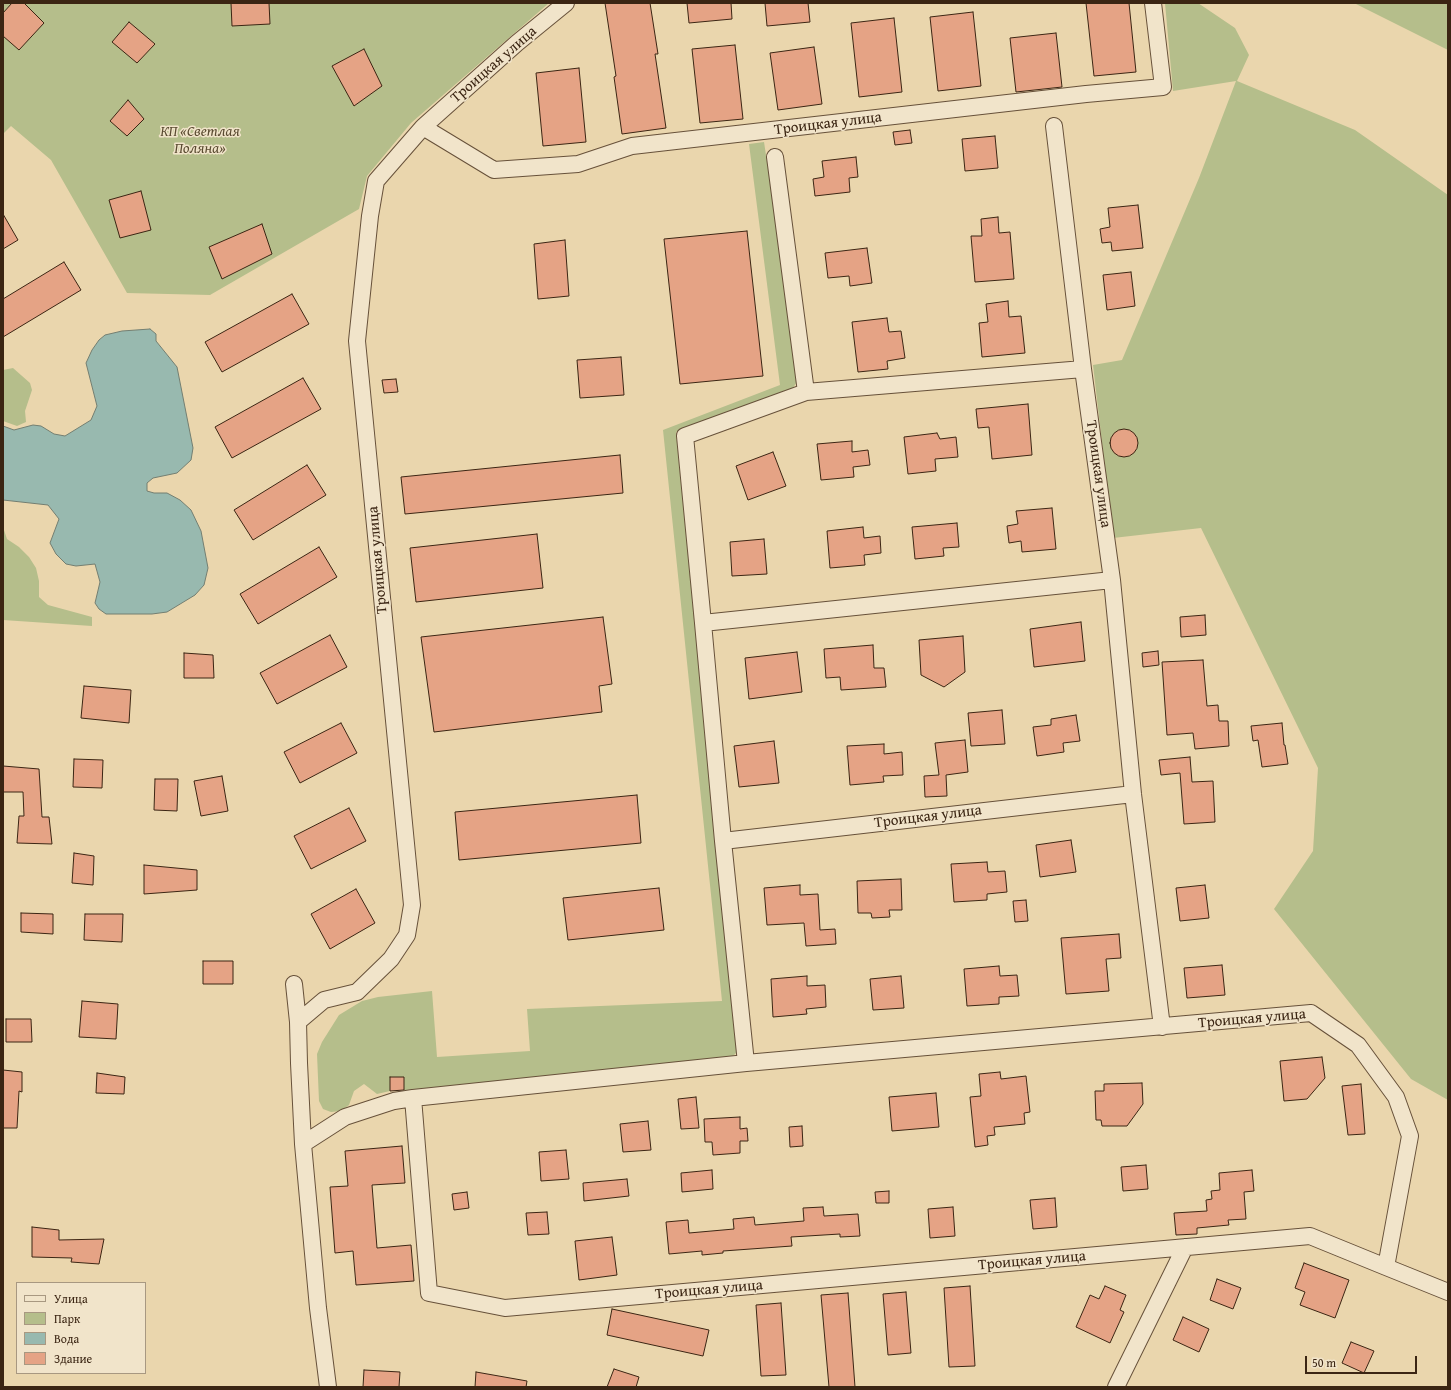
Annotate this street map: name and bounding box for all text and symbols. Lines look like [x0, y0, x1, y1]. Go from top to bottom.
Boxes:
street label: Троицкая улица [447, 23, 541, 107]
street label: Троицкая улица [773, 108, 883, 140]
park label: КП «Светлая Поляна» [160, 123, 240, 158]
street label: Троицкая улица [1082, 419, 1114, 529]
street label: Троицкая улица [364, 505, 392, 615]
street label: Троицкая улица [873, 801, 983, 833]
street label: Троицкая улица [1197, 1005, 1307, 1033]
street label: Троицкая улица [977, 1247, 1087, 1275]
street label: Троицкая улица [654, 1276, 764, 1304]
legend [16, 1282, 146, 1374]
text: Улица [54, 1290, 88, 1307]
text: Парк [54, 1310, 80, 1327]
text: Вода [54, 1330, 79, 1347]
scale bar [1307, 1348, 1419, 1374]
text: Здание [54, 1350, 92, 1367]
text: 50 m [1312, 1354, 1336, 1371]

